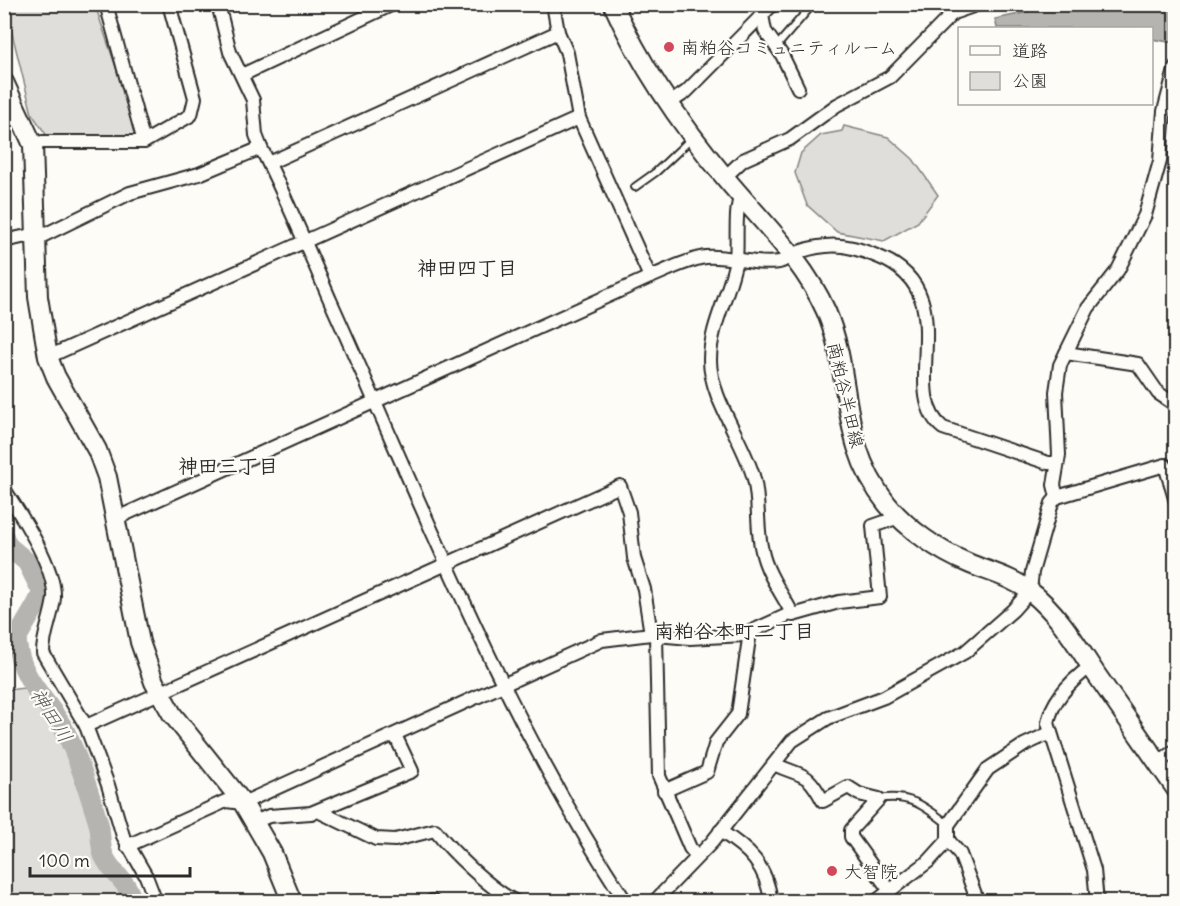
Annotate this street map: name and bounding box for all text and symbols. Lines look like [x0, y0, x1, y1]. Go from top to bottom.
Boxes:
legend [958, 27, 1153, 105]
place label: 南粕谷コミュニティルーム [681, 36, 897, 59]
text: 道路 [1012, 39, 1048, 62]
marker: 南粕谷コミュニティルーム [662, 40, 676, 54]
text: 公園 [1012, 69, 1048, 92]
district label: 神田四丁目 [417, 255, 517, 280]
street label: 南粕谷半田線 [823, 340, 869, 450]
district label: 神田三丁目 [178, 453, 278, 478]
district label: 南粕谷本町二丁目 [654, 618, 814, 643]
water label: 神田川 [26, 683, 78, 747]
scale bar [30, 840, 190, 878]
text: 100 m [39, 849, 90, 872]
place label: 大智院 [844, 860, 898, 883]
marker: 大智院 [825, 864, 839, 878]

